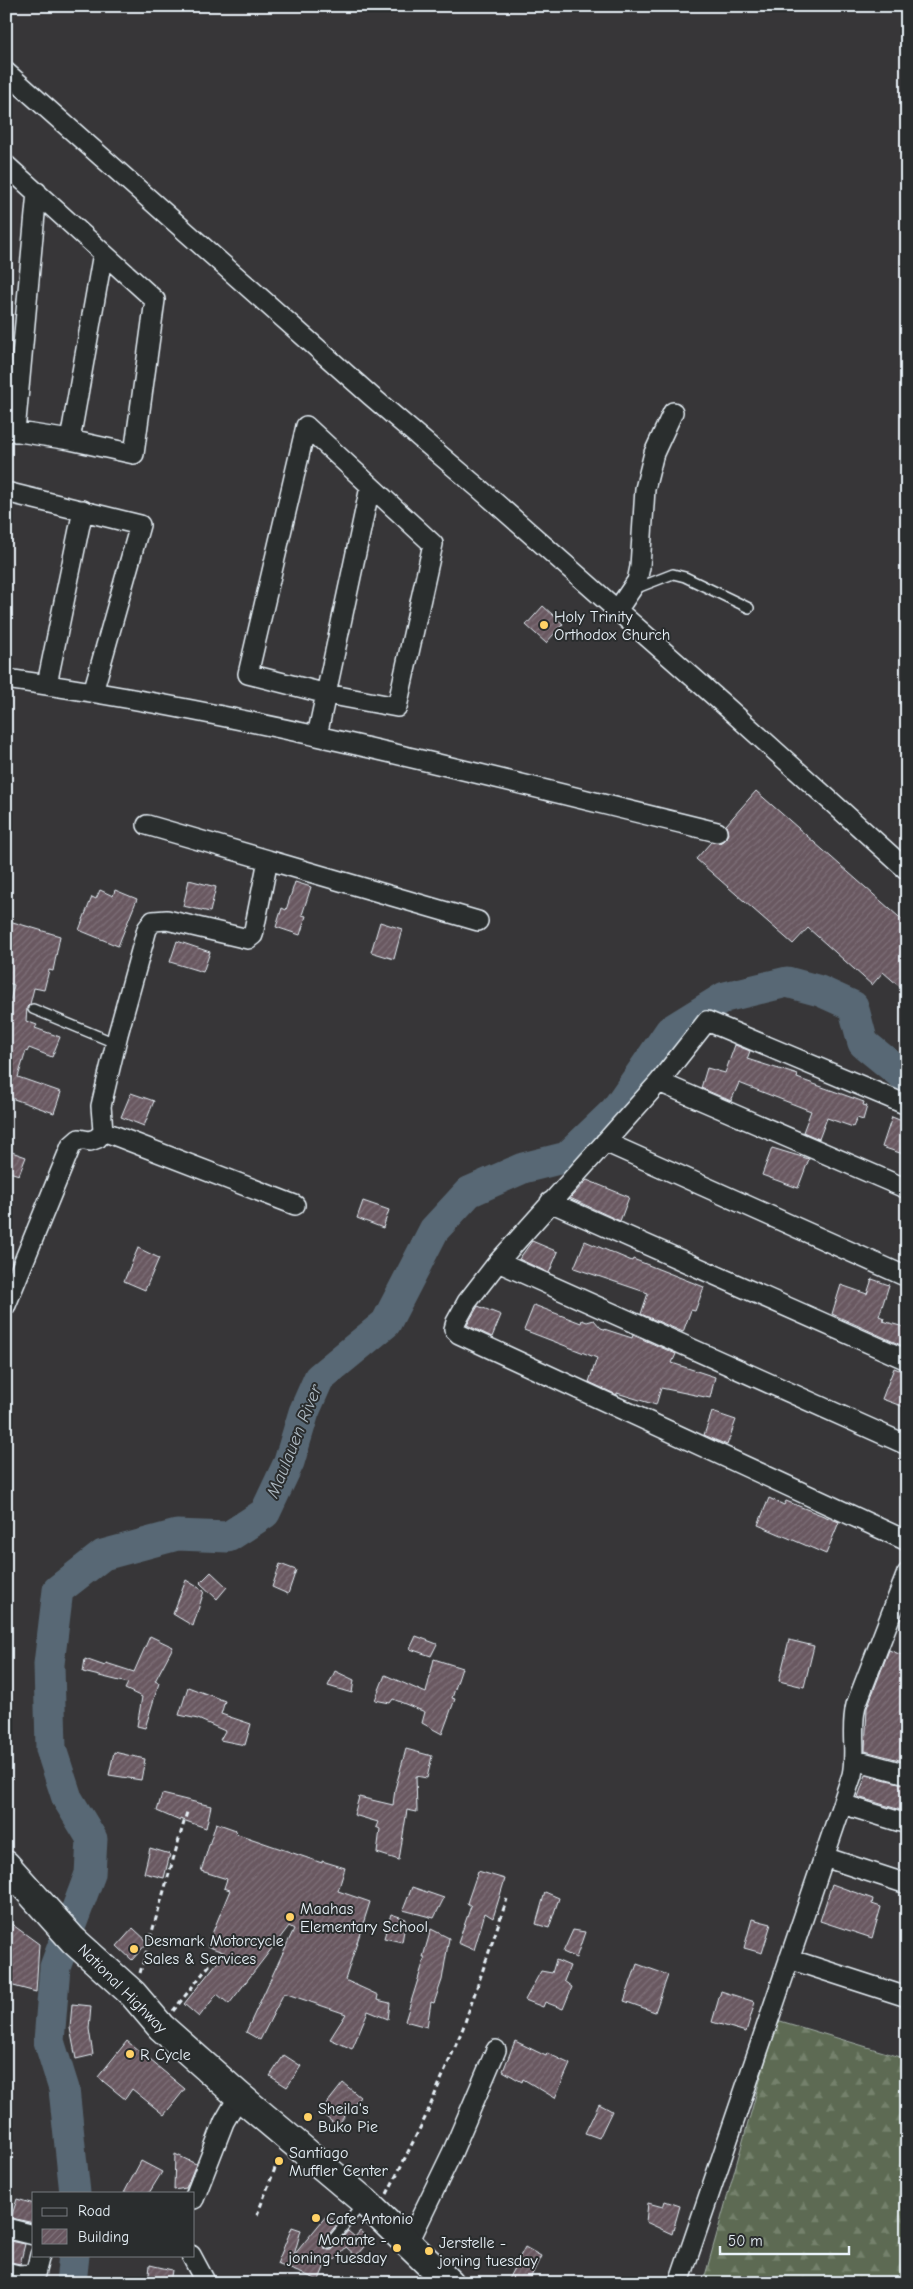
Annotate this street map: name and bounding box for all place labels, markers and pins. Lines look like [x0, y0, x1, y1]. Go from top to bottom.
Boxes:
place label: Holy Trinity Orthodox Church [554, 608, 670, 644]
marker: Holy Trinity Orthodox Church [538, 619, 550, 631]
place label: Maahas Elementary School [300, 1900, 428, 1936]
marker: Maahas Elementary School [284, 1911, 296, 1923]
place label: Desmark Motorcycle Sales & Services [144, 1932, 284, 1968]
marker: Desmark Motorcycle Sales & Services [128, 1943, 140, 1955]
place label: R Cycle [140, 2046, 191, 2064]
marker: R Cycle [124, 2048, 136, 2060]
place label: Sheila's Buko Pie [318, 2100, 378, 2136]
marker: Sheila's Buko Pie [302, 2111, 314, 2123]
place label: Santiago Muffler Center [289, 2144, 389, 2180]
marker: Santiago Muffler Center [273, 2155, 285, 2167]
place label: Cafe Antonio [326, 2210, 413, 2228]
marker: Cafe Antonio [310, 2212, 322, 2224]
place label: Morante - joning tuesday [286, 2231, 388, 2267]
place label: Jerstelle - joning tuesday [437, 2234, 539, 2270]
marker: Morante - joning tuesday [391, 2242, 403, 2254]
marker: Jerstelle - joning tuesday [423, 2245, 435, 2257]

